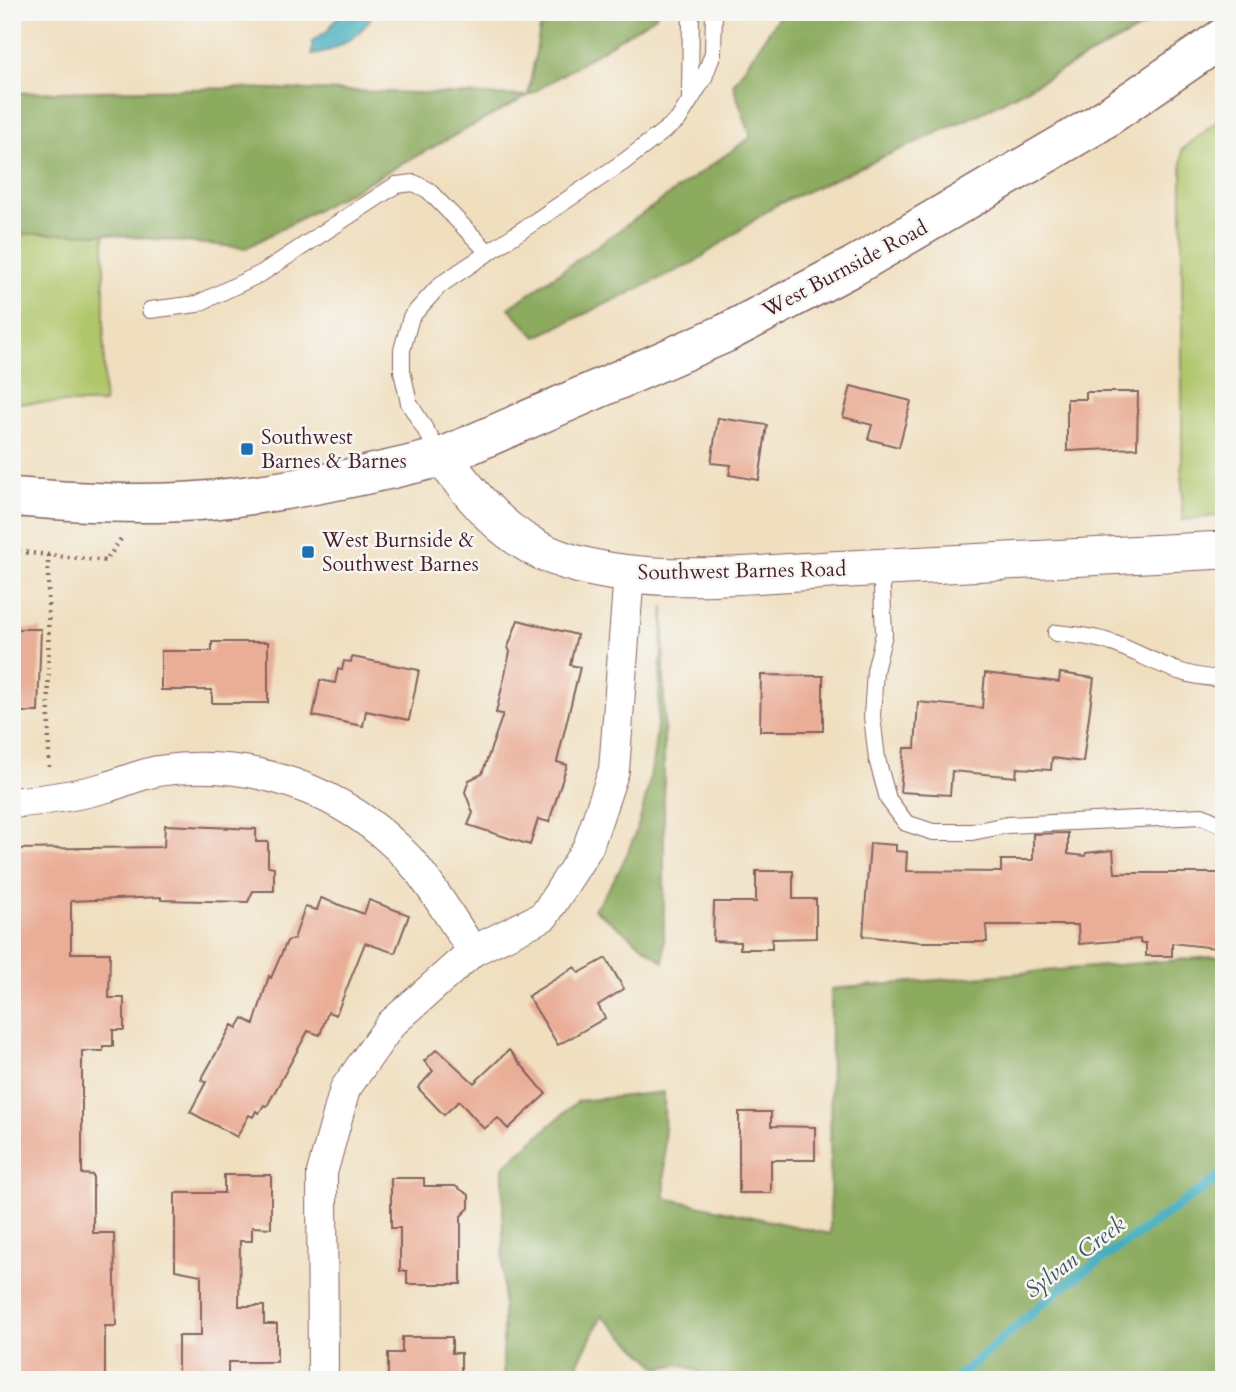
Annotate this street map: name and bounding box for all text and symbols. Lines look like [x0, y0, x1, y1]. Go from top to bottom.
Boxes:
street label: West Burnside Road [757, 213, 933, 325]
place label: Southwest Barnes & Barnes [261, 423, 407, 476]
marker: Southwest Barnes & Barnes [239, 441, 255, 457]
place label: West Burnside & Southwest Barnes [321, 526, 479, 579]
marker: West Burnside & Southwest Barnes [300, 544, 316, 560]
street label: Southwest Barnes Road [637, 555, 847, 587]
water label: Sylvan Creek [1018, 1208, 1132, 1305]

